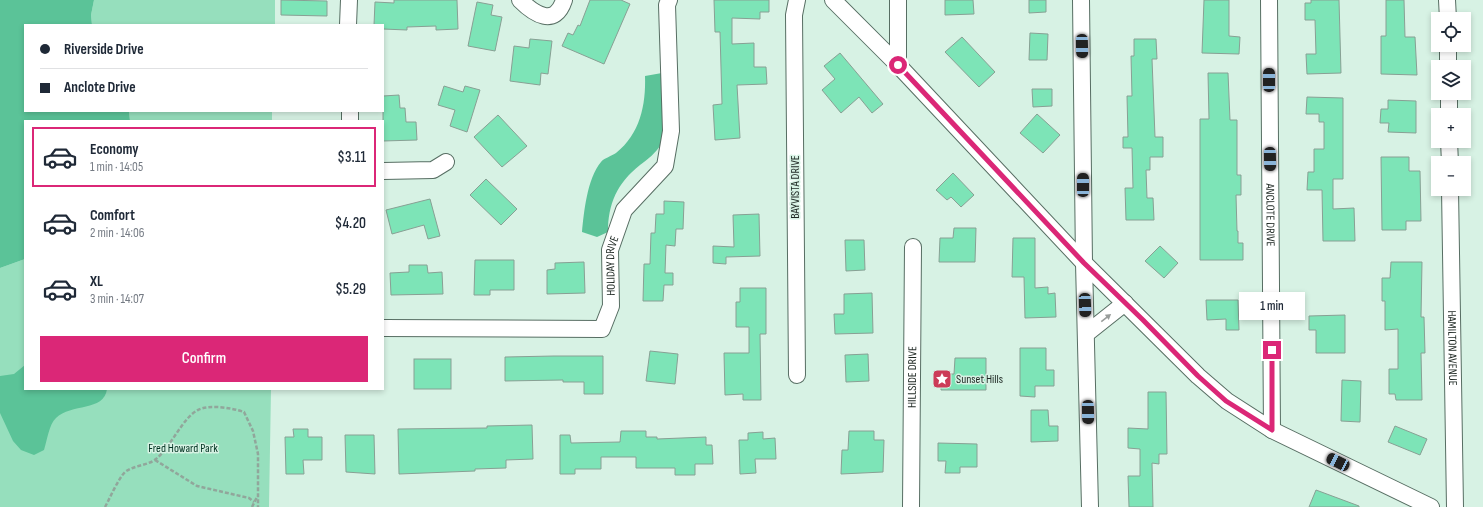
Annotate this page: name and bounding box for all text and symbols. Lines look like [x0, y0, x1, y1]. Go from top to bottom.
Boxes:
map controls [1431, 12, 1471, 196]
button: locate [1431, 12, 1471, 52]
car [1076, 34, 1088, 58]
text: Riverside Drive [64, 40, 144, 59]
route start [889, 56, 907, 74]
button: layers [1431, 60, 1471, 100]
car [1263, 68, 1275, 92]
text: Anclote Drive [64, 78, 136, 97]
button: + [1431, 108, 1471, 148]
icon: car [42, 139, 78, 175]
text: Economy [90, 140, 139, 159]
car [1264, 147, 1276, 171]
text: $3.11 [337, 148, 366, 167]
street label: BAYVISTA DRIVE [788, 155, 803, 219]
button: − [1431, 156, 1471, 196]
text: 1 min · 14:05 [90, 159, 143, 175]
car [1077, 173, 1089, 197]
street label: ANCLOTE DRIVE [1263, 182, 1278, 247]
icon: car [42, 205, 78, 241]
text: Comfort [90, 206, 135, 225]
text: $4.20 [335, 214, 366, 233]
text: 2 min · 14:06 [90, 225, 144, 241]
street label: HOLIDAY DRIVE [602, 234, 622, 296]
icon: car [42, 271, 78, 307]
text: XL [90, 272, 103, 291]
text: $5.29 [335, 280, 366, 299]
text: 3 min · 14:07 [90, 291, 144, 307]
callout: 1 min [1239, 292, 1305, 320]
car [1079, 293, 1091, 317]
text: 1 min [1260, 298, 1284, 314]
street label: HAMILTON AVENUE [1444, 310, 1461, 386]
one-way arrow [1100, 314, 1111, 322]
button: Confirm [40, 336, 368, 382]
route end [1263, 341, 1281, 359]
street label: HILLSIDE DRIVE [904, 346, 920, 408]
place icon: Sunset Hills [931, 368, 953, 390]
place label: Sunset Hills [956, 372, 1003, 387]
car [1082, 400, 1094, 424]
park label: Fred Howard Park [148, 441, 218, 456]
car [1325, 451, 1351, 473]

